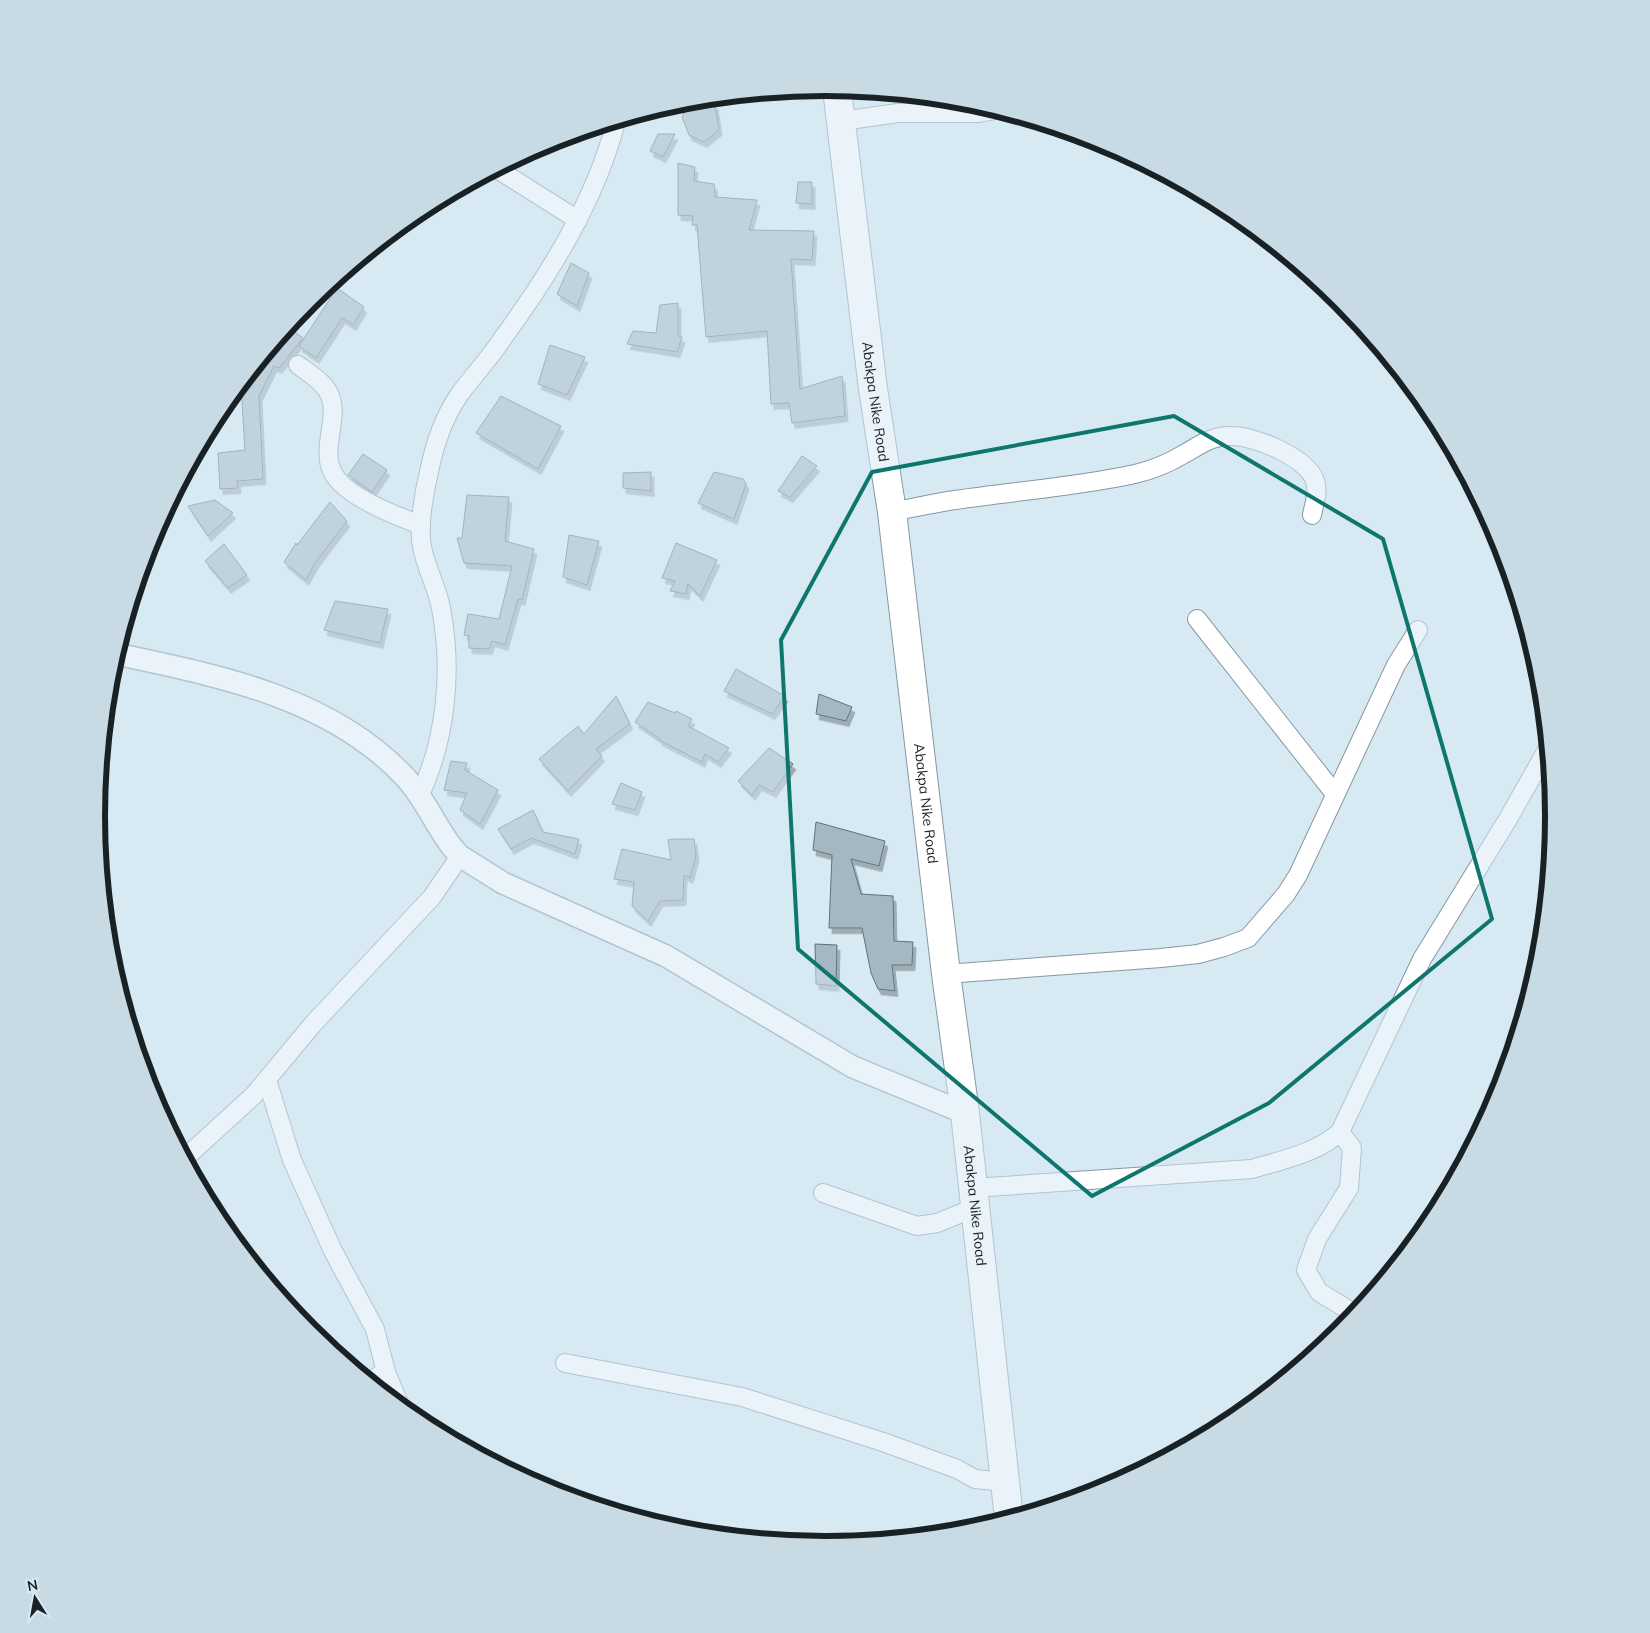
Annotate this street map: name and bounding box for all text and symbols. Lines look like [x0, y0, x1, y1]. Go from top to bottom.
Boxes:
street label: Abakpa Nike Road [858, 340, 893, 463]
street label: Abakpa Nike Road [910, 742, 942, 865]
street label: Abakpa Nike Road [960, 1144, 990, 1267]
north arrow [10, 1573, 60, 1623]
text: N [26, 1575, 39, 1595]

